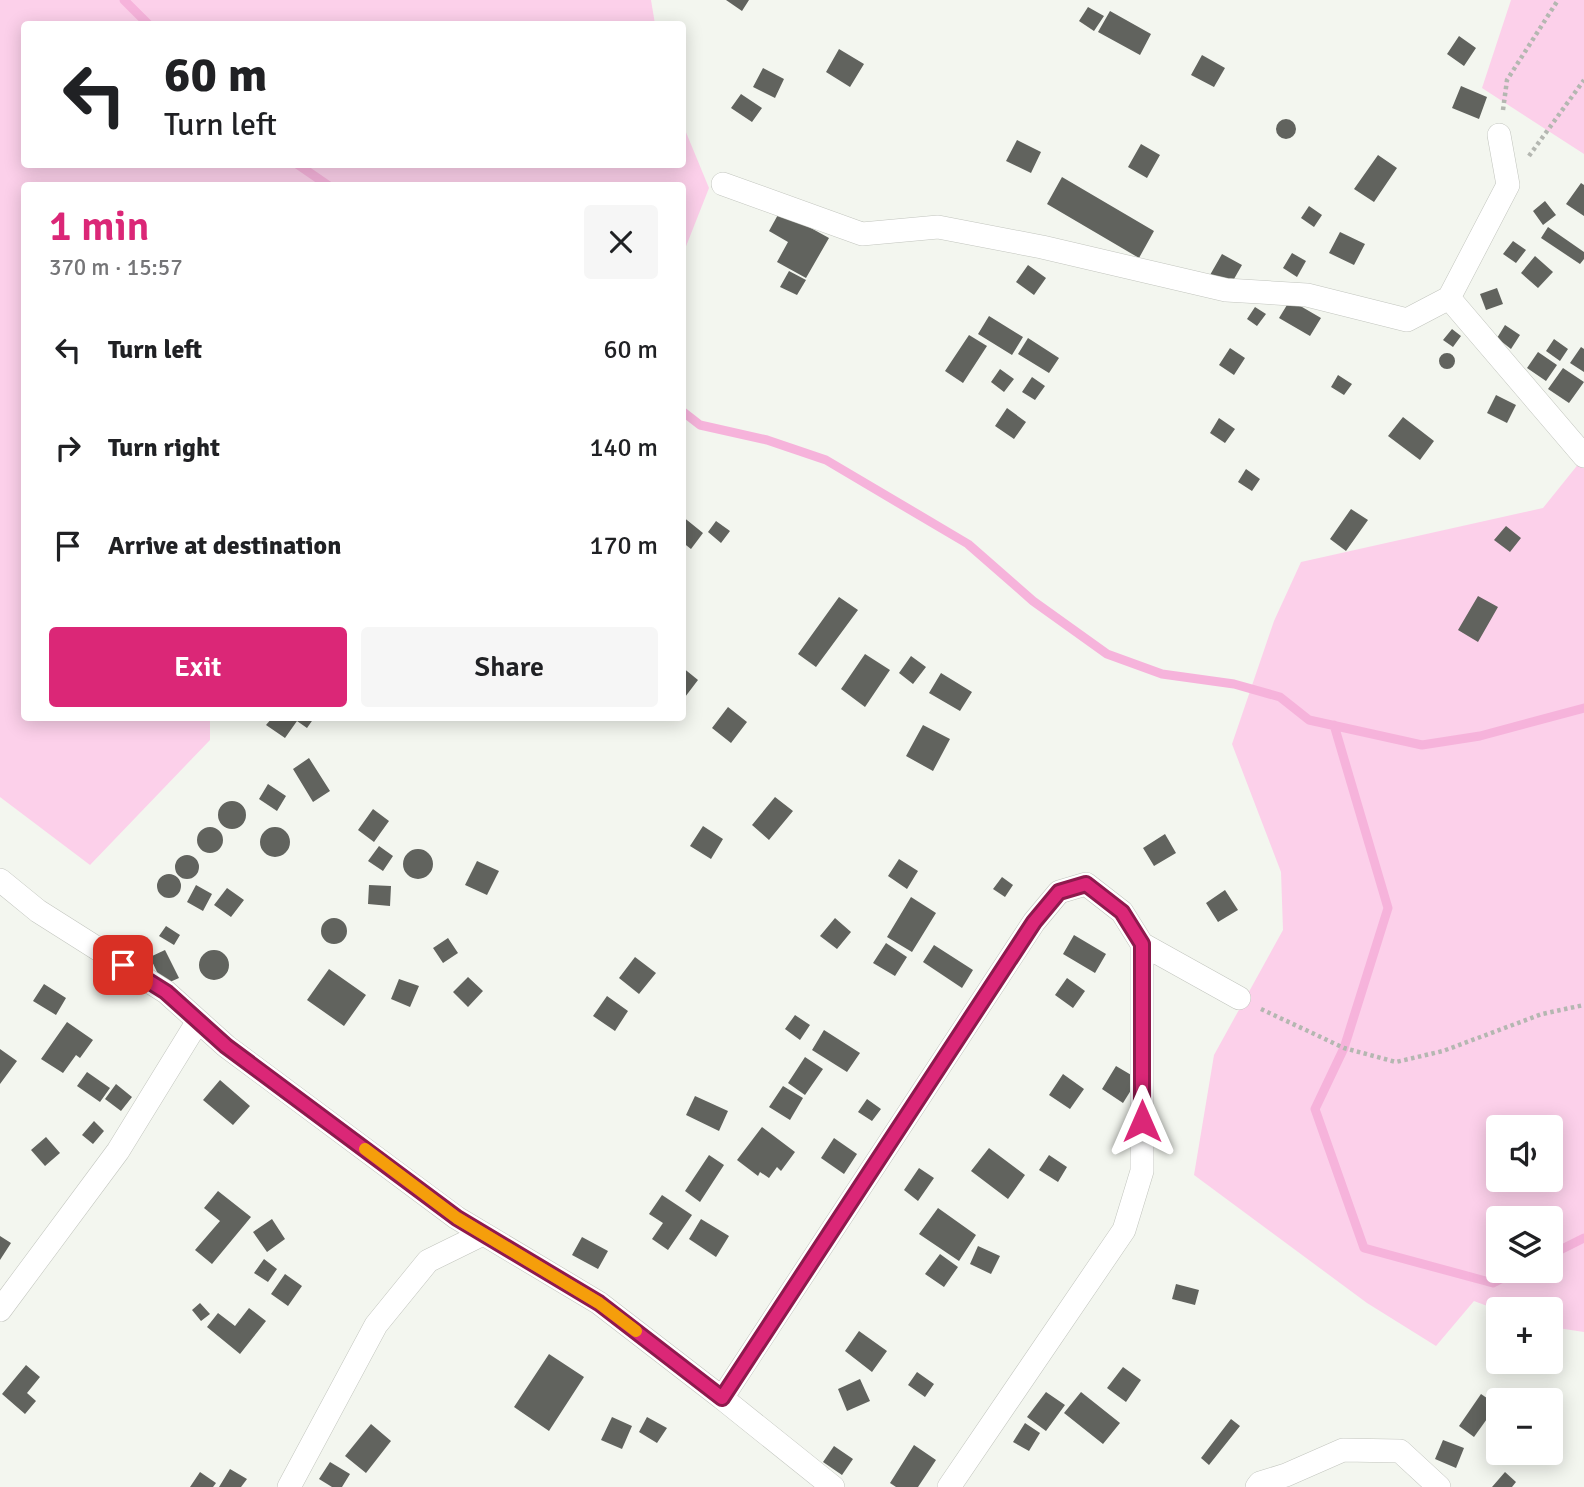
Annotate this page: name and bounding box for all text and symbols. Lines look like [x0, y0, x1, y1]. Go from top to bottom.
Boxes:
text: 60 m [164, 45, 267, 105]
icon: left [49, 49, 140, 140]
text: Turn left [164, 105, 277, 144]
text: 1 min [49, 201, 150, 252]
button: close [584, 205, 658, 279]
text: 370 m · 15:57 [49, 253, 183, 282]
icon: left [49, 331, 87, 369]
text: Turn left [108, 334, 202, 366]
text: 60 m [603, 334, 658, 366]
icon: right [49, 429, 87, 467]
text: Turn right [108, 432, 220, 464]
text: 140 m [589, 432, 658, 464]
icon: arrive [49, 527, 87, 565]
text: Arrive at destination [108, 530, 341, 562]
text: 170 m [589, 530, 658, 562]
button: Exit [49, 627, 347, 707]
button: Share [361, 627, 658, 707]
pin [93, 935, 153, 995]
icon: arrive [104, 946, 142, 984]
position arrow [1105, 1084, 1179, 1158]
map controls [1486, 1115, 1563, 1465]
button: sound [1486, 1115, 1563, 1192]
button: layers [1486, 1206, 1563, 1283]
button: + [1486, 1297, 1563, 1374]
button: − [1486, 1388, 1563, 1465]

